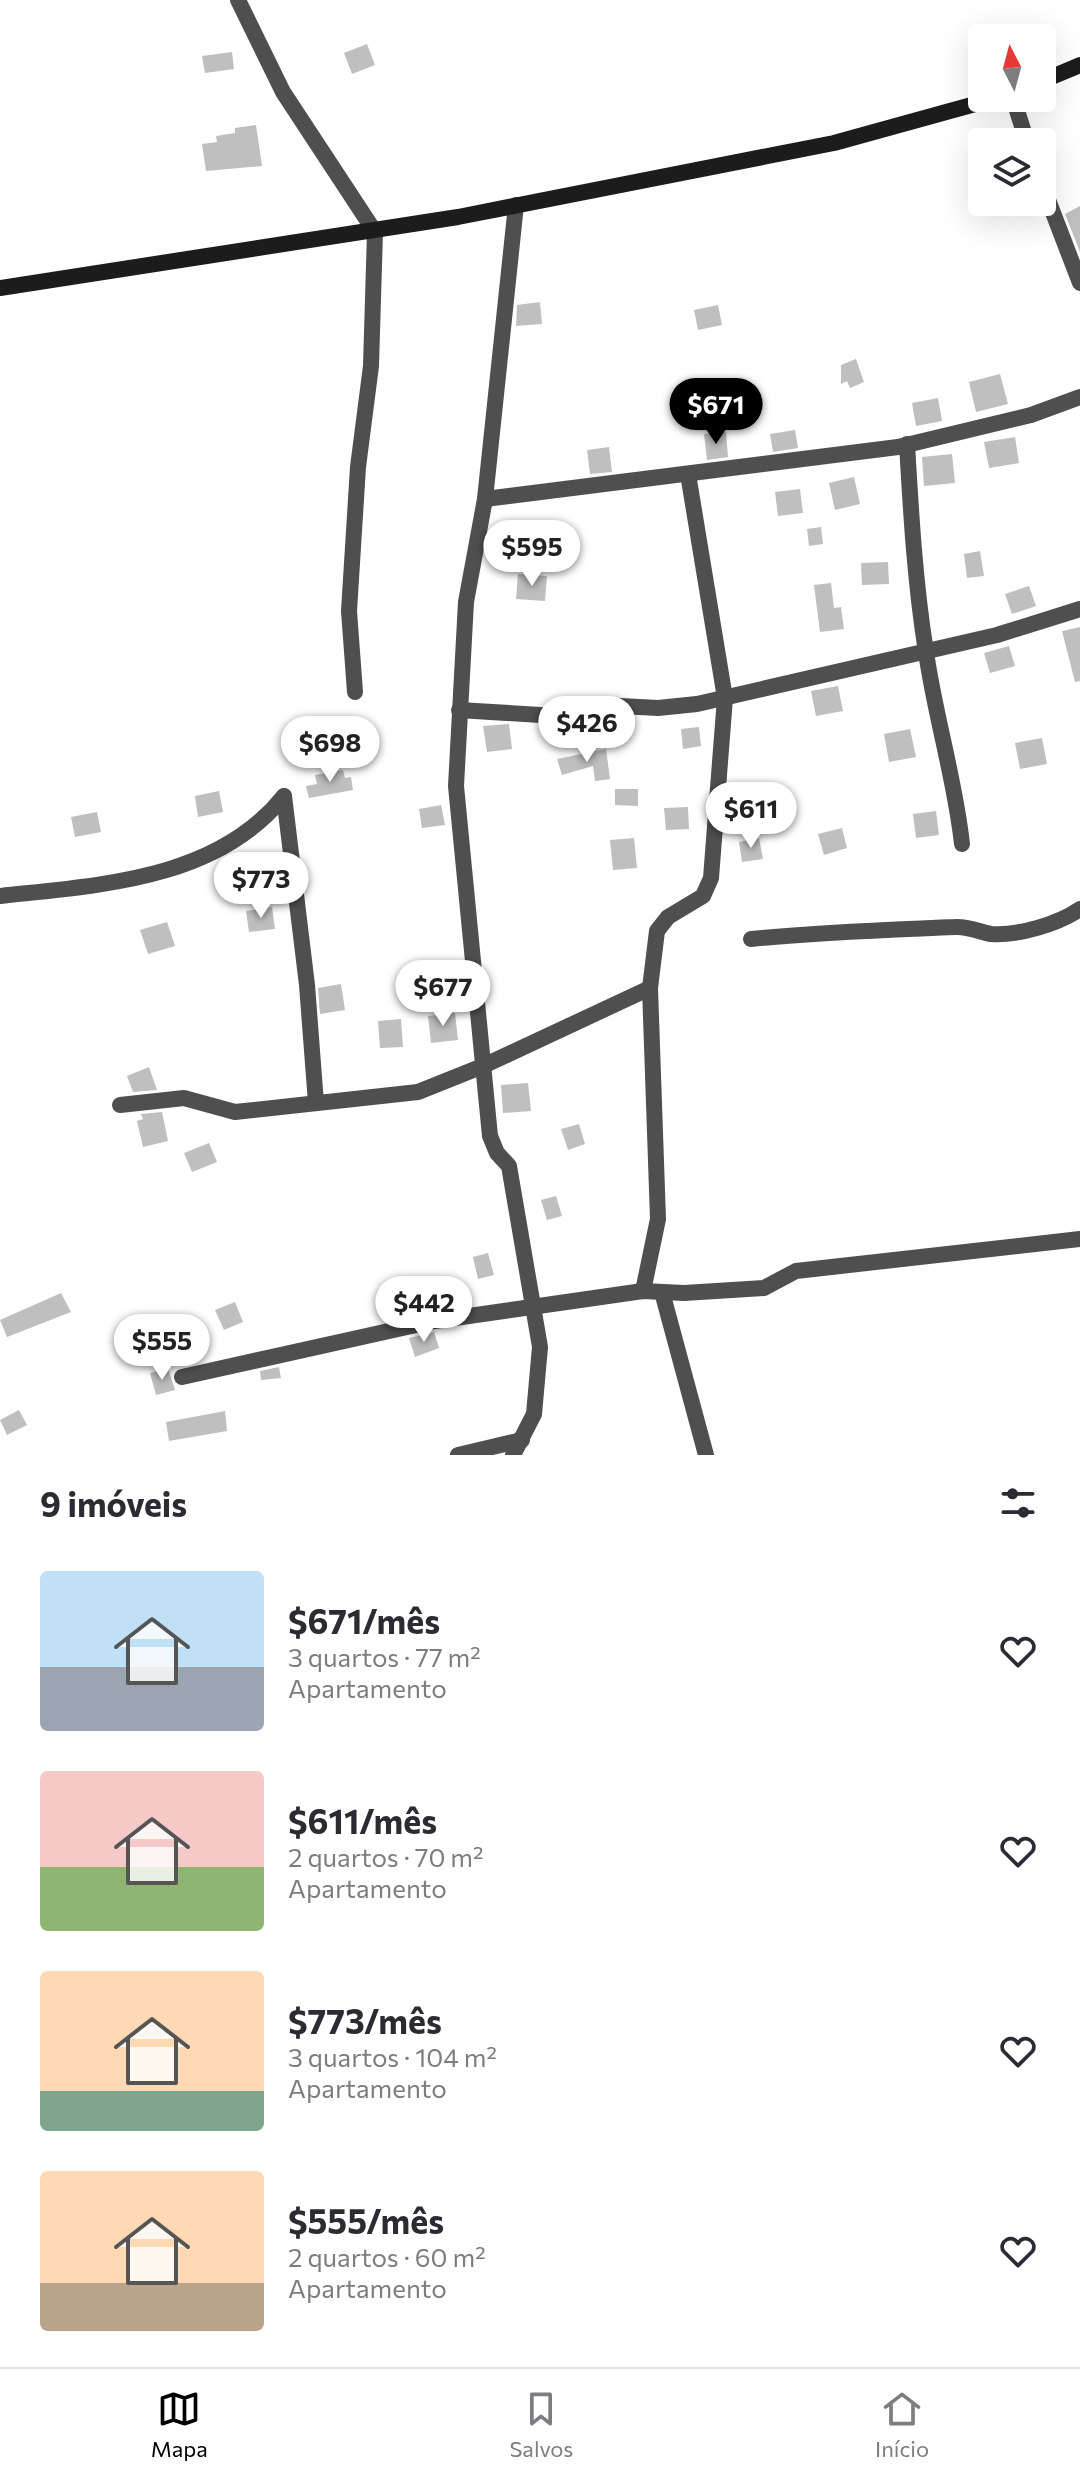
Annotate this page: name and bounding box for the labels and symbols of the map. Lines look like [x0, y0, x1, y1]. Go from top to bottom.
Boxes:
north arrow [968, 24, 1056, 112]
pin: $671 [669, 378, 763, 446]
pin: $595 [485, 520, 579, 588]
pin: $426 [540, 696, 634, 764]
pin: $698 [283, 716, 377, 784]
pin: $611 [704, 782, 798, 850]
pin: $773 [214, 852, 308, 920]
pin: $677 [396, 960, 490, 1028]
pin: $442 [377, 1276, 471, 1344]
pin: $555 [115, 1314, 209, 1382]

